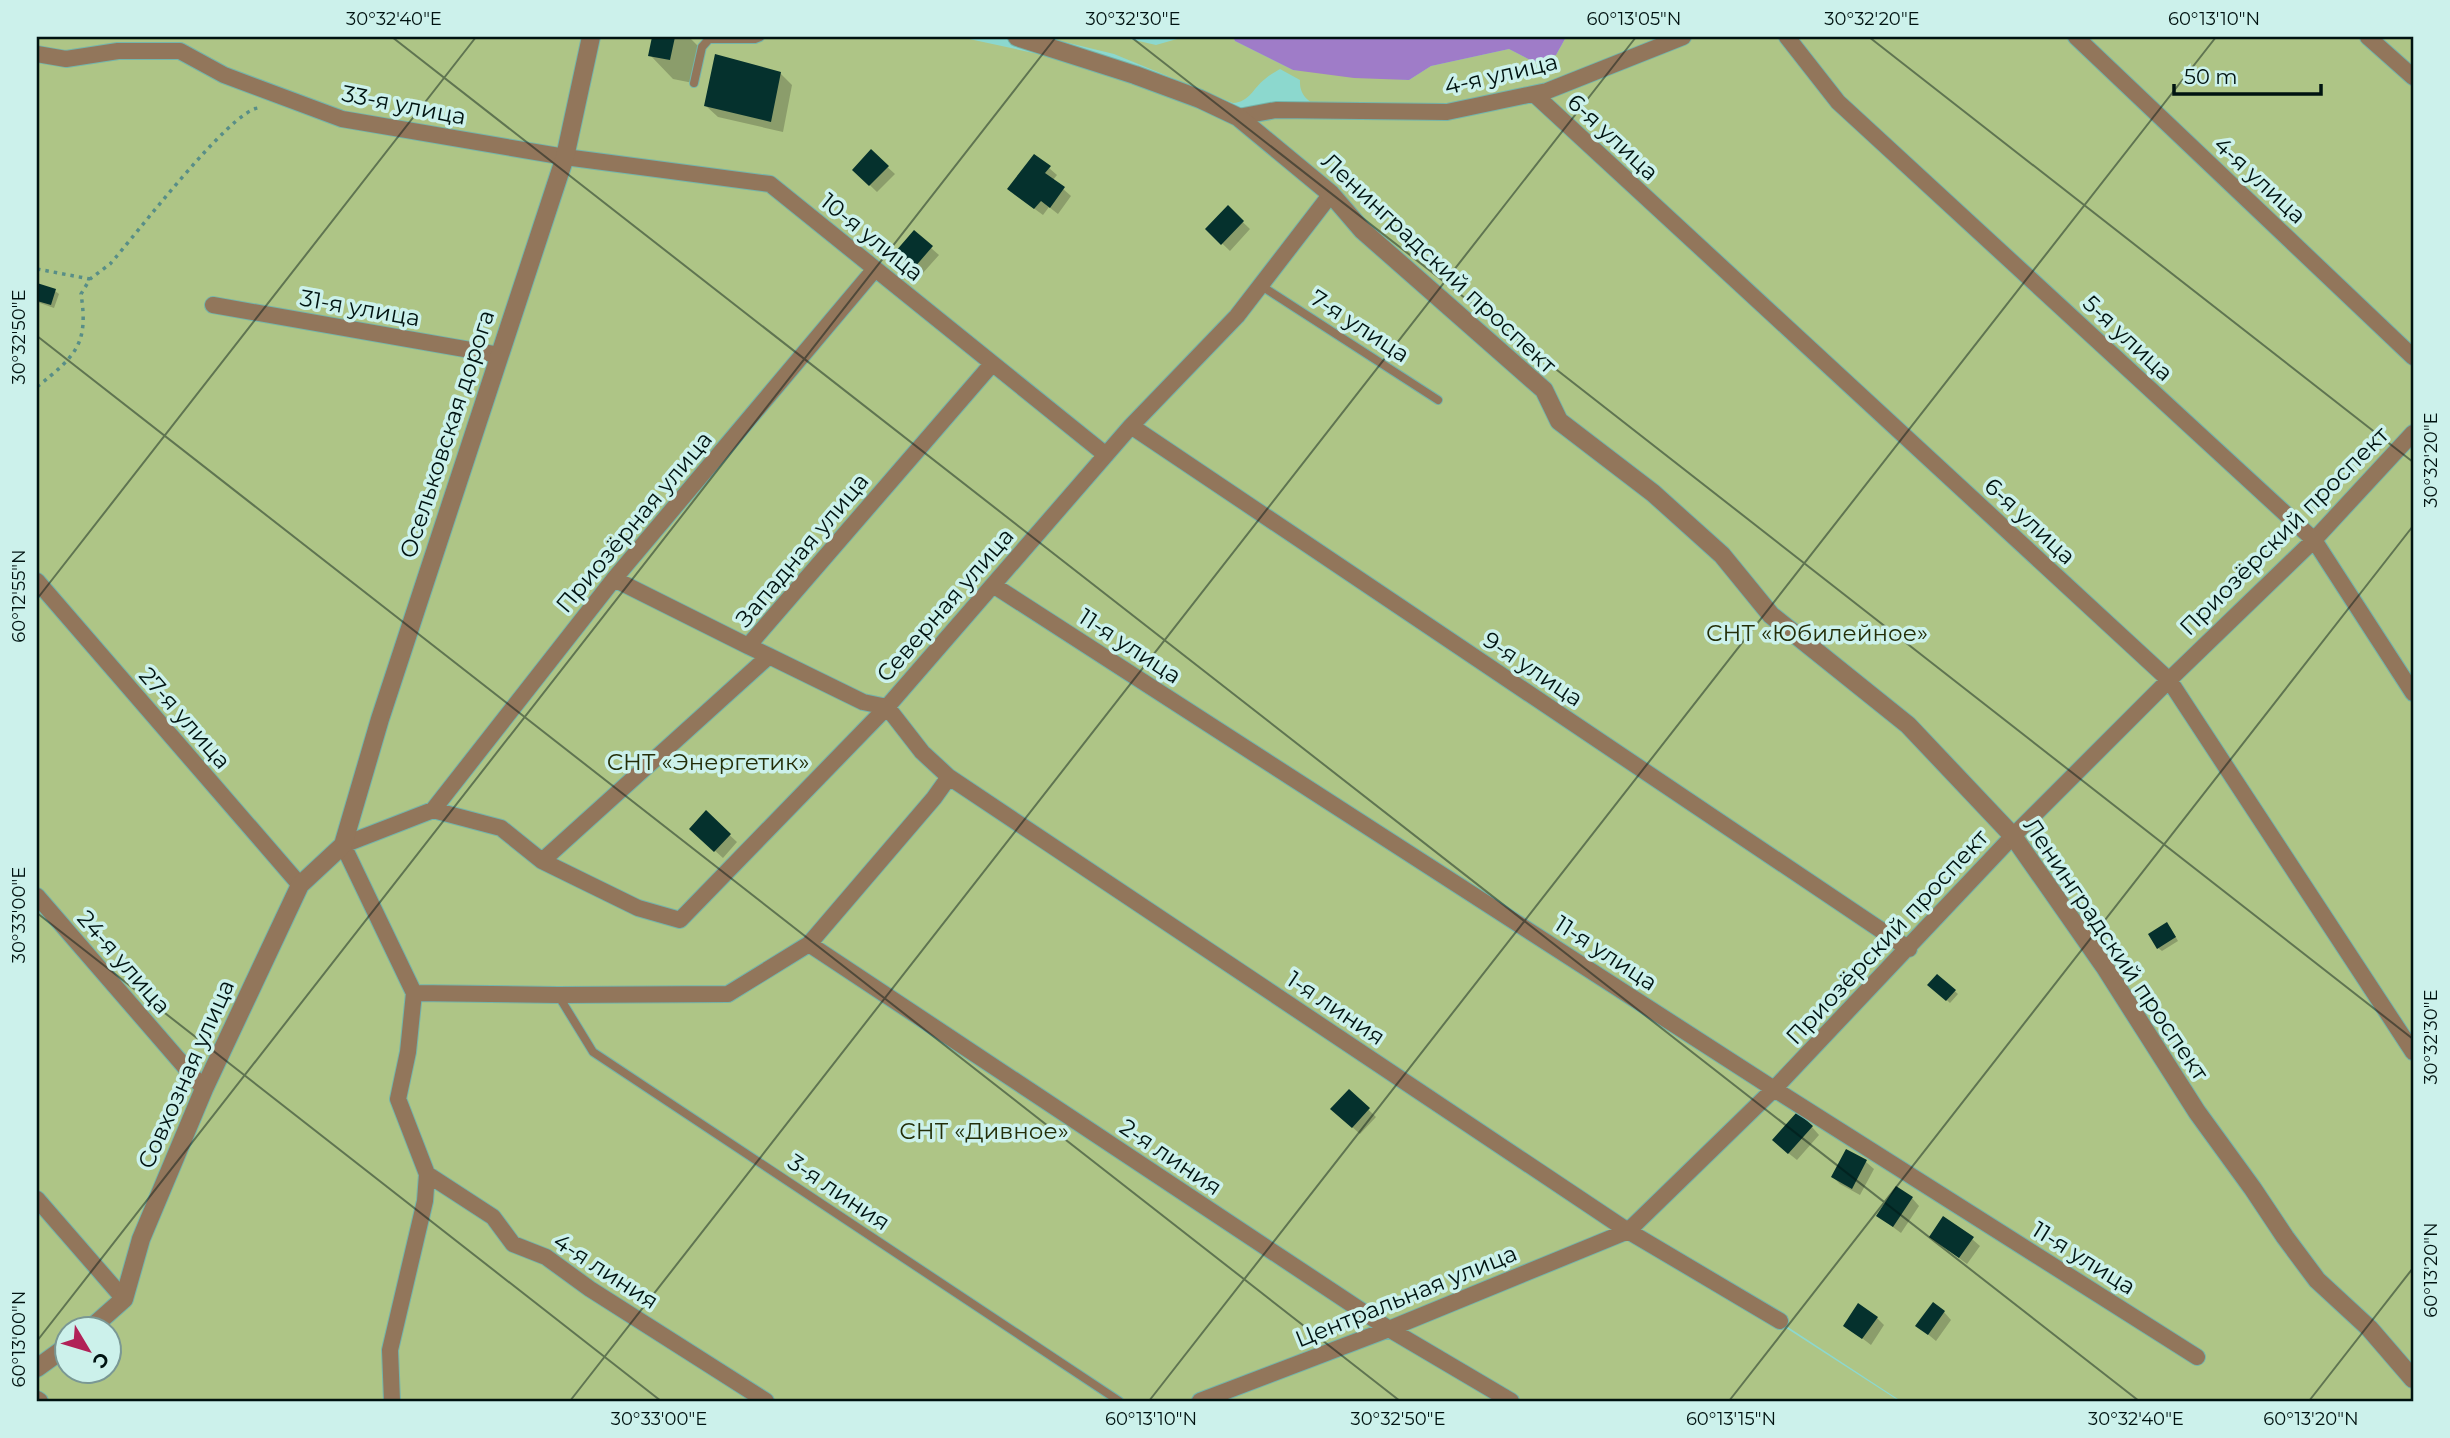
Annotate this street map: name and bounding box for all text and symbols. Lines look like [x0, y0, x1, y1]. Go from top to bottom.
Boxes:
text: 30°32'40"E [346, 8, 442, 30]
text: 30°32'30"E [1085, 8, 1181, 30]
text: 60°13'05"N [1587, 8, 1681, 30]
text: 30°32'20"E [1824, 8, 1920, 30]
text: 60°13'10"N [2168, 8, 2260, 30]
street label: 4-я улица [1442, 47, 1560, 101]
scale bar [2174, 52, 2320, 96]
text: 50 m [2184, 64, 2238, 89]
street label: 33-я улица [340, 79, 468, 131]
street label: 6-я улица [1562, 88, 1664, 186]
street label: 4-я улица [2208, 130, 2312, 230]
street label: Ленинградский проспект [1316, 147, 1562, 379]
street label: 10-я улица [815, 187, 929, 287]
street label: 31-я улица [298, 284, 422, 332]
street label: 7-я улица [1305, 284, 1415, 368]
street label: 5-я улица [2077, 289, 2179, 387]
text: 30°32'50"E [8, 290, 30, 385]
street label: Осельковская дорога [394, 306, 500, 562]
text: 30°32'20"E [2420, 412, 2442, 508]
street label: Приозёрский проспект [2174, 421, 2394, 641]
street label: Приозёрная улица [550, 426, 718, 618]
street label: Западная улица [729, 467, 875, 633]
street label: 6-я улица [1979, 472, 2081, 570]
street label: Северная улица [871, 522, 1019, 688]
text: 60°12'55"N [8, 549, 30, 643]
street label: 11-я улица [1073, 602, 1187, 690]
park label: СНТ «Юбилейное» [1706, 619, 1928, 647]
street label: 9-я улица [1478, 625, 1588, 713]
street label: 27-я улица [133, 661, 237, 775]
park label: СНТ «Энергетик» [607, 748, 809, 776]
street label: Ленинградский проспект [2018, 812, 2215, 1086]
street label: Приозёрский проспект [1780, 824, 1994, 1050]
text: 30°33'00"E [8, 867, 30, 963]
street label: 24-я улица [71, 905, 177, 1019]
street label: 11-я улица [1549, 909, 1663, 997]
street label: 1-я линия [1282, 965, 1390, 1051]
street label: Совхозная улица [132, 975, 240, 1173]
text: 30°32'30"E [2420, 989, 2442, 1085]
street label: 2-я линия [1115, 1113, 1227, 1201]
park label: СНТ «Дивное» [899, 1117, 1069, 1145]
street label: 3-я линия [783, 1148, 895, 1236]
street label: 11-я улица [2027, 1215, 2141, 1301]
text: 60°13'20"N [2420, 1222, 2442, 1318]
street label: 4-я линия [548, 1227, 664, 1315]
street label: Центральная улица [1291, 1239, 1521, 1353]
text: 60°13'00"N [8, 1291, 30, 1387]
north arrow [52, 1316, 122, 1386]
text: С [88, 1348, 114, 1373]
text: 30°33'00"E [611, 1408, 707, 1430]
text: 60°13'10"N [1105, 1408, 1197, 1430]
text: 30°32'50"E [1351, 1408, 1446, 1430]
text: 60°13'15"N [1686, 1408, 1776, 1430]
text: 30°32'40"E [2088, 1408, 2184, 1430]
text: 60°13'20"N [2263, 1408, 2359, 1430]

